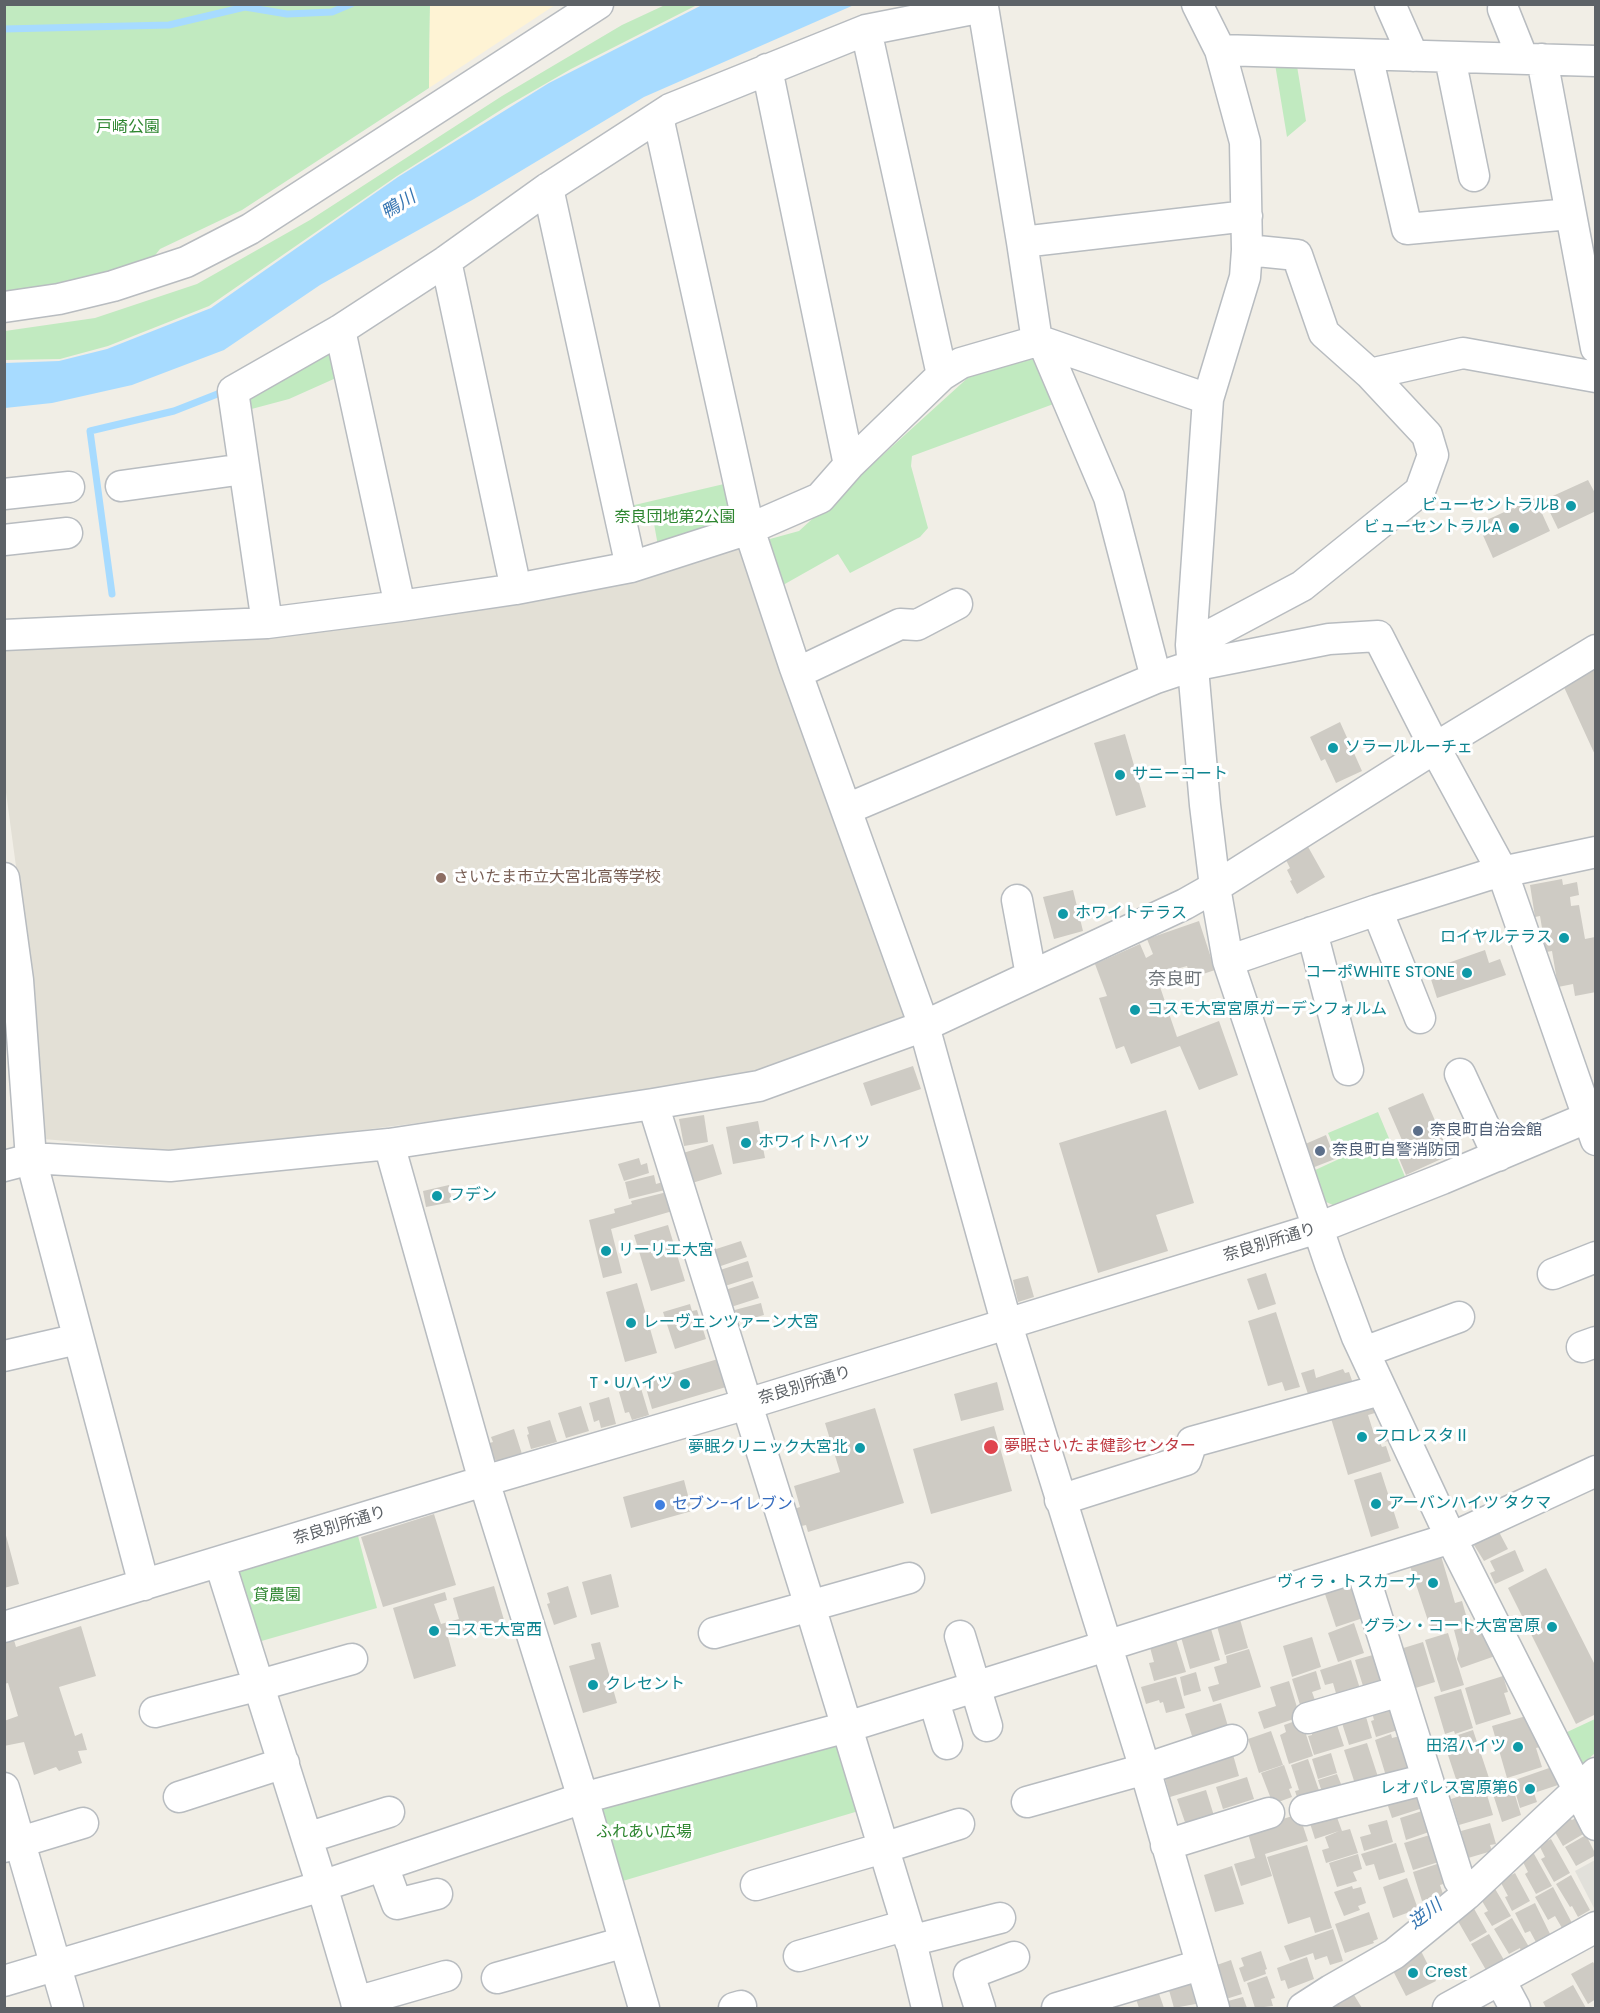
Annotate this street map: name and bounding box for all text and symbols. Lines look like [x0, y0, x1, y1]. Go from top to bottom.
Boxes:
park label: 戸崎公園 [96, 118, 160, 138]
water label: 鴨川 [378, 187, 420, 225]
place label: ビューセントラルB [1421, 496, 1559, 516]
marker: ビューセントラルB [1564, 499, 1578, 513]
park label: 奈良団地第2公園 [614, 508, 736, 528]
place label: ビューセントラルA [1363, 518, 1502, 538]
marker: ビューセントラルA [1507, 521, 1521, 535]
place label: ソラールルーチェ [1345, 738, 1473, 758]
marker: ソラールルーチェ [1326, 741, 1340, 755]
place label: サニーコート [1132, 765, 1228, 785]
marker: サニーコート [1113, 768, 1127, 782]
place label: さいたま市立大宮北高等学校 [453, 868, 661, 888]
marker: さいたま市立大宮北高等学校 [434, 871, 448, 885]
place label: ホワイトテラス [1075, 904, 1187, 924]
marker: ホワイトテラス [1056, 907, 1070, 921]
place label: ロイヤルテラス [1440, 928, 1552, 948]
marker: ロイヤルテラス [1557, 931, 1571, 945]
place label: コーポWHITE STONE [1305, 963, 1455, 983]
marker: コーポWHITE STONE [1460, 966, 1474, 980]
district label: 奈良町 [1148, 969, 1202, 991]
place label: コスモ大宮宮原ガーデンフォルム [1147, 1000, 1387, 1020]
marker: コスモ大宮宮原ガーデンフォルム [1128, 1003, 1142, 1017]
place label: 奈良町自治会館 [1430, 1121, 1542, 1141]
marker: 奈良町自治会館 [1411, 1124, 1425, 1138]
place label: ホワイトハイツ [758, 1133, 870, 1153]
marker: ホワイトハイツ [739, 1136, 753, 1150]
place label: 奈良町自警消防団 [1332, 1141, 1460, 1161]
marker: 奈良町自警消防団 [1313, 1144, 1327, 1158]
place label: フデン [449, 1186, 497, 1206]
marker: フデン [430, 1189, 444, 1203]
street label: 奈良別所通り [1221, 1220, 1319, 1266]
place label: リーリエ大宮 [618, 1241, 714, 1261]
marker: リーリエ大宮 [599, 1244, 613, 1258]
place label: レーヴェンツァーン大宮 [643, 1313, 819, 1333]
marker: レーヴェンツァーン大宮 [624, 1316, 638, 1330]
street label: 奈良別所通り [756, 1363, 854, 1409]
place label: T・Uハイツ [590, 1374, 673, 1394]
marker: T・Uハイツ [678, 1377, 692, 1391]
place label: フロレスタⅡ [1374, 1427, 1470, 1447]
marker: フロレスタⅡ [1355, 1430, 1369, 1444]
place label: 夢眠さいたま健診センター [1004, 1437, 1196, 1457]
place label: 夢眠クリニック大宮北 [688, 1438, 848, 1458]
marker: 夢眠さいたま健診センター [982, 1438, 1000, 1456]
marker: 夢眠クリニック大宮北 [853, 1441, 867, 1455]
place label: アーバンハイツ タクマ [1388, 1494, 1551, 1514]
place label: セブン-イレブン [672, 1495, 793, 1515]
marker: アーバンハイツ タクマ [1369, 1497, 1383, 1511]
marker: セブン-イレブン [653, 1498, 667, 1512]
street label: 奈良別所通り [291, 1503, 389, 1549]
place label: ヴィラ・トスカーナ [1277, 1573, 1421, 1593]
marker: ヴィラ・トスカーナ [1426, 1576, 1440, 1590]
park label: 貸農園 [253, 1586, 301, 1606]
place label: グラン・コート大宮宮原 [1364, 1617, 1540, 1637]
marker: グラン・コート大宮宮原 [1545, 1620, 1559, 1634]
place label: コスモ大宮西 [446, 1621, 542, 1641]
marker: コスモ大宮西 [427, 1624, 441, 1638]
place label: クレセント [605, 1675, 685, 1695]
marker: クレセント [586, 1678, 600, 1692]
place label: 田沼ハイツ [1426, 1737, 1506, 1757]
marker: 田沼ハイツ [1511, 1740, 1525, 1754]
place label: レオパレス宮原第6 [1380, 1779, 1518, 1799]
marker: レオパレス宮原第6 [1523, 1782, 1537, 1796]
park label: ふれあい広場 [596, 1823, 692, 1843]
water label: 逆川 [1405, 1896, 1447, 1934]
place label: Crest [1425, 1963, 1467, 1983]
marker: Crest [1406, 1966, 1420, 1980]

